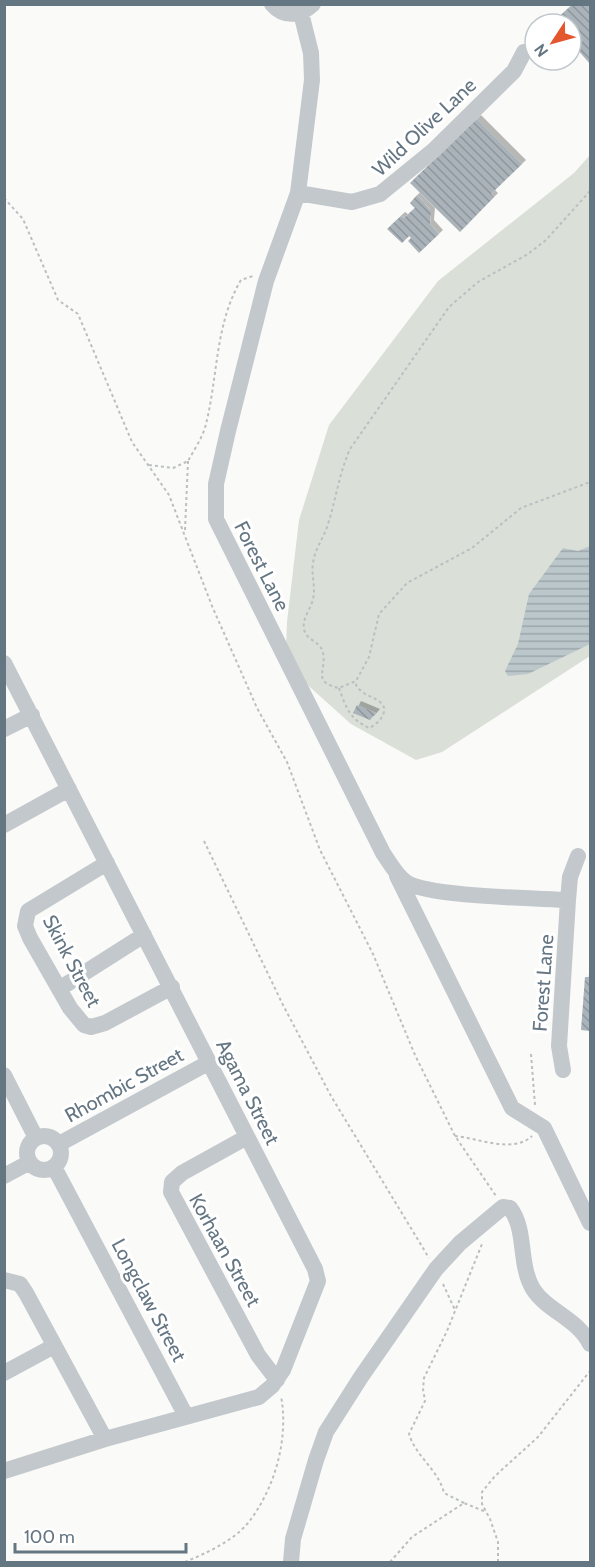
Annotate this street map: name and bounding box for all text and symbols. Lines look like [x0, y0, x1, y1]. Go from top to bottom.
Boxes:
north arrow [523, 12, 583, 72]
text: N [530, 40, 552, 61]
street label: Wild Olive Lane [367, 73, 481, 181]
street label: Forest Lane [229, 517, 295, 615]
street label: Skink Street [38, 911, 106, 1011]
street label: Forest Lane [528, 934, 558, 1032]
street label: Agama Street [211, 1035, 285, 1149]
street label: Rhombic Street [61, 1042, 188, 1127]
street label: Korhaan Street [184, 1189, 266, 1311]
street label: Longclaw Street [107, 1235, 192, 1366]
scale bar [15, 1516, 186, 1554]
text: 100 m [24, 1526, 75, 1548]

